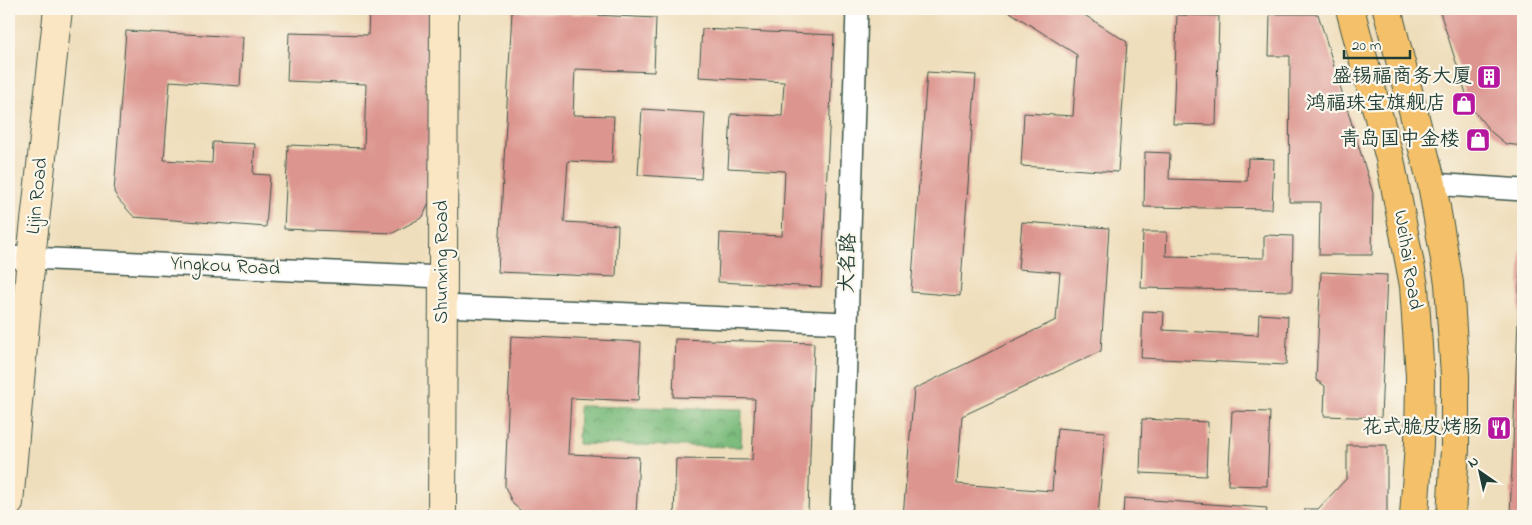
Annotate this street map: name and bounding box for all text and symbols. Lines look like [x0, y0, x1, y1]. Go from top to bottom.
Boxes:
scale bar [1344, 28, 1411, 60]
text: 20 m [1352, 35, 1382, 57]
place label: 盛锡福商务大厦 [1332, 63, 1472, 92]
building icon: 盛锡福商务大厦 [1476, 64, 1502, 90]
place label: 鸿福珠宝旗舰店 [1306, 90, 1446, 119]
shop icon: 鸿福珠宝旗舰店 [1451, 91, 1477, 117]
place label: 青岛国中金楼 [1340, 126, 1460, 155]
shop icon: 青岛国中金楼 [1465, 127, 1491, 153]
street label: Lijin Road [20, 156, 56, 236]
street label: Shunxing Road [428, 200, 458, 324]
street label: Weihai Road [1385, 208, 1429, 312]
street label: 大名路 [833, 232, 865, 293]
street label: Yingkou Road [169, 250, 281, 285]
place label: 花式脆皮烤肠 [1362, 414, 1482, 443]
restaurant icon: 花式脆皮烤肠 [1486, 415, 1512, 441]
north arrow [1454, 448, 1504, 498]
text: N [1464, 451, 1483, 474]

